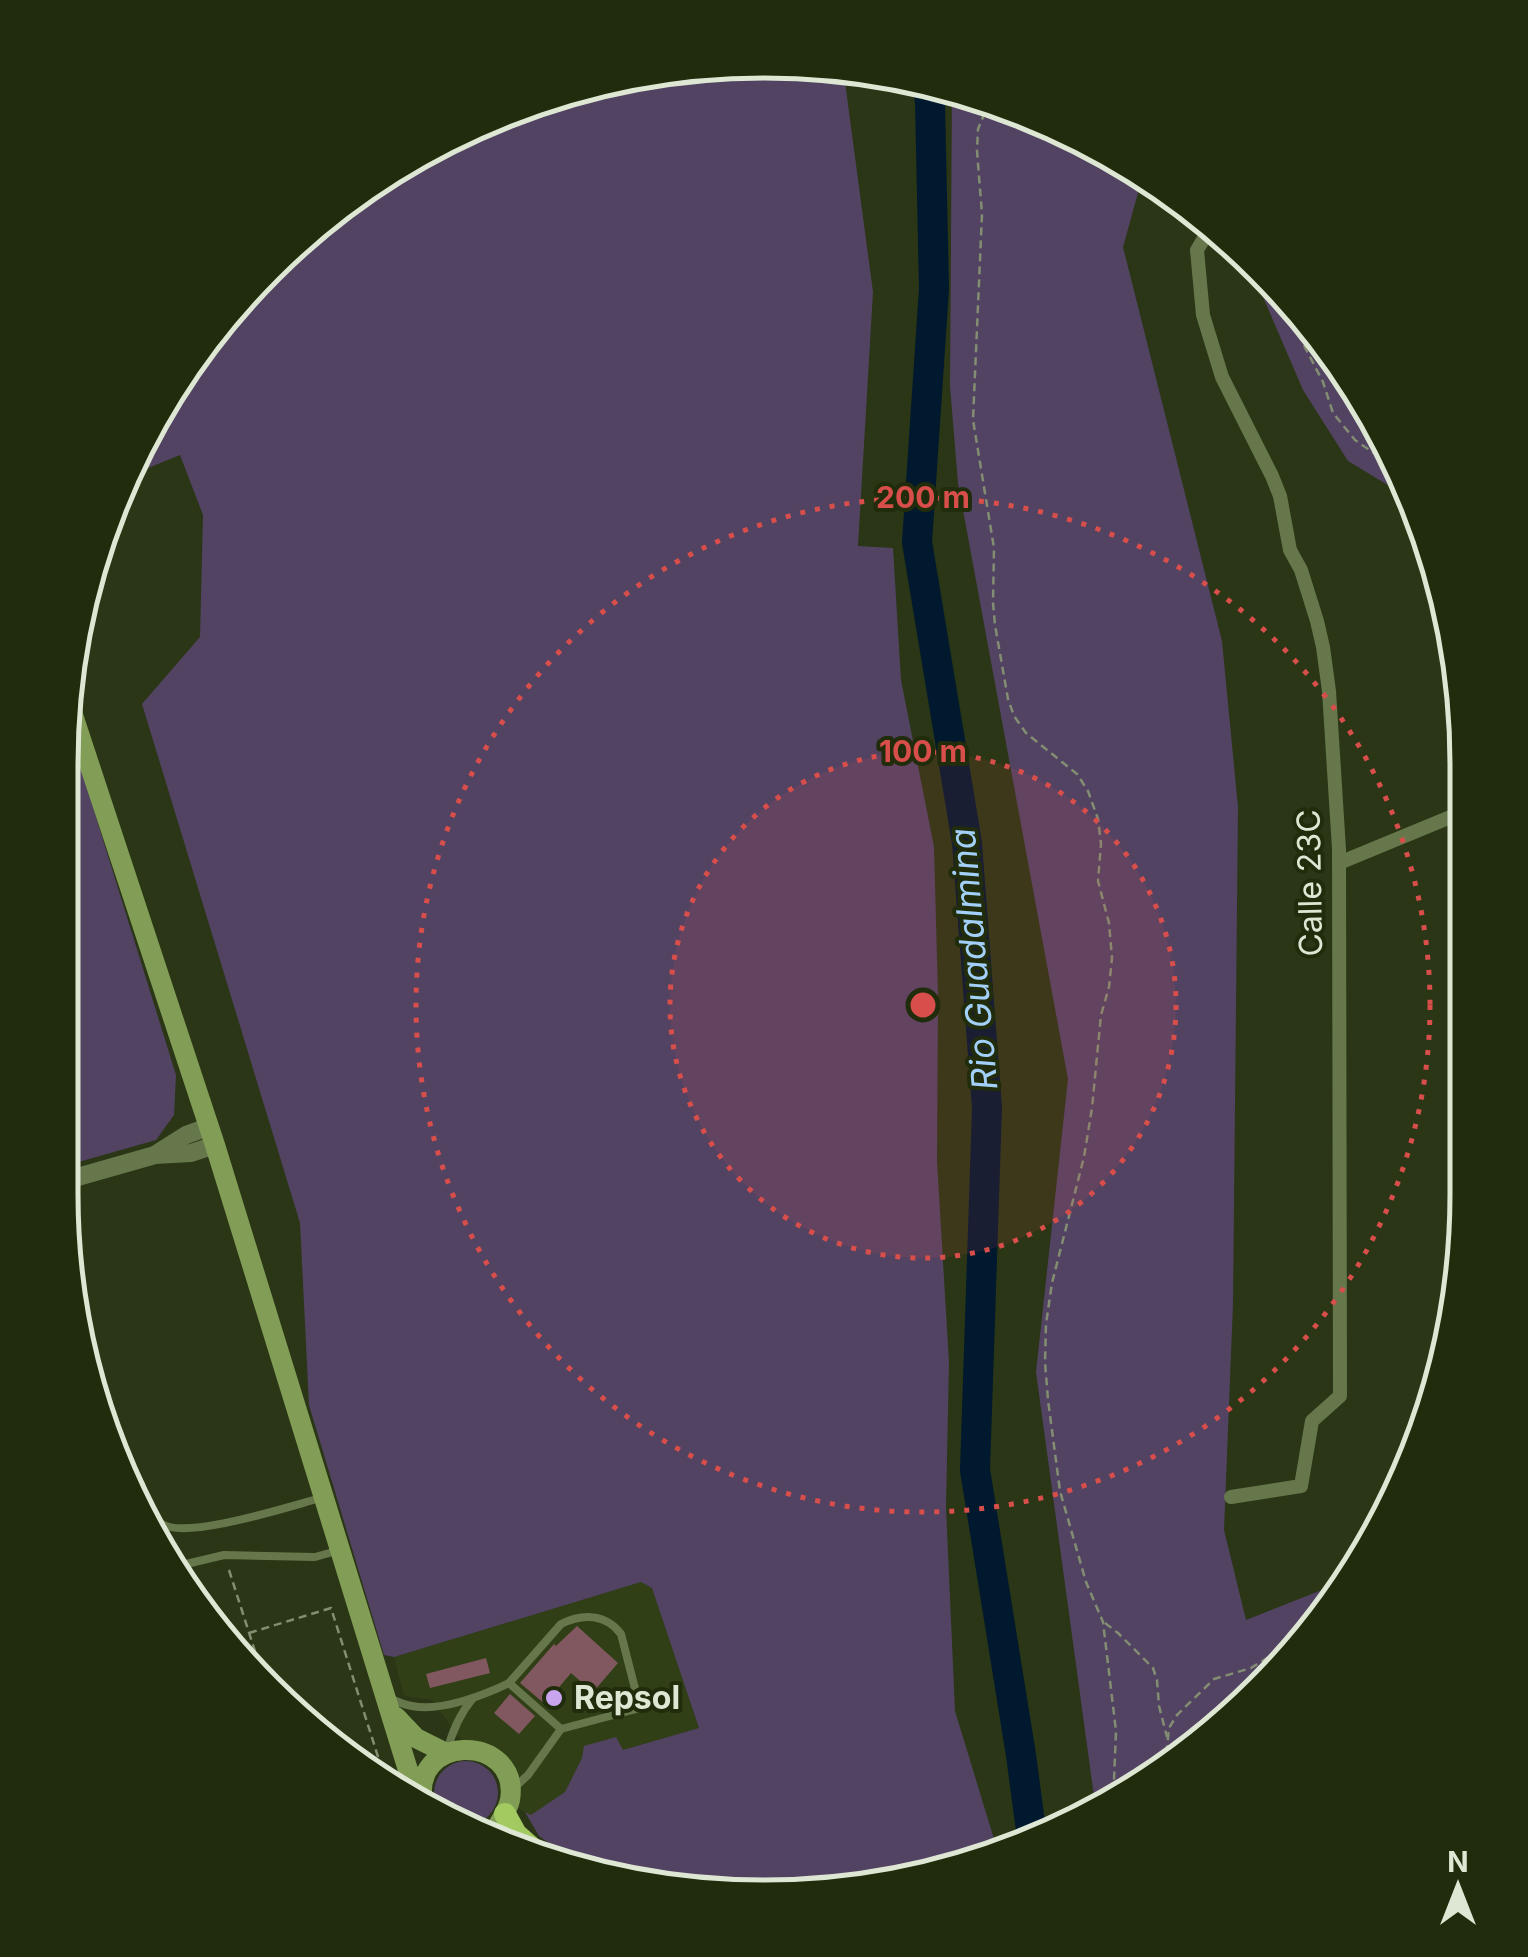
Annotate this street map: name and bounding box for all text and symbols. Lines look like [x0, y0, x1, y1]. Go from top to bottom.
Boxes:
text: 200 m [876, 479, 970, 515]
text: 100 m [879, 733, 967, 769]
street label: Calle 23C [1289, 809, 1330, 957]
water label: Rio Guadalmina [941, 826, 1005, 1092]
centre of rings [905, 987, 941, 1023]
place label: Repsol [574, 1678, 680, 1717]
marker: Repsol [543, 1687, 565, 1709]
north arrow [1408, 1837, 1508, 1937]
text: N [1447, 1845, 1469, 1879]

